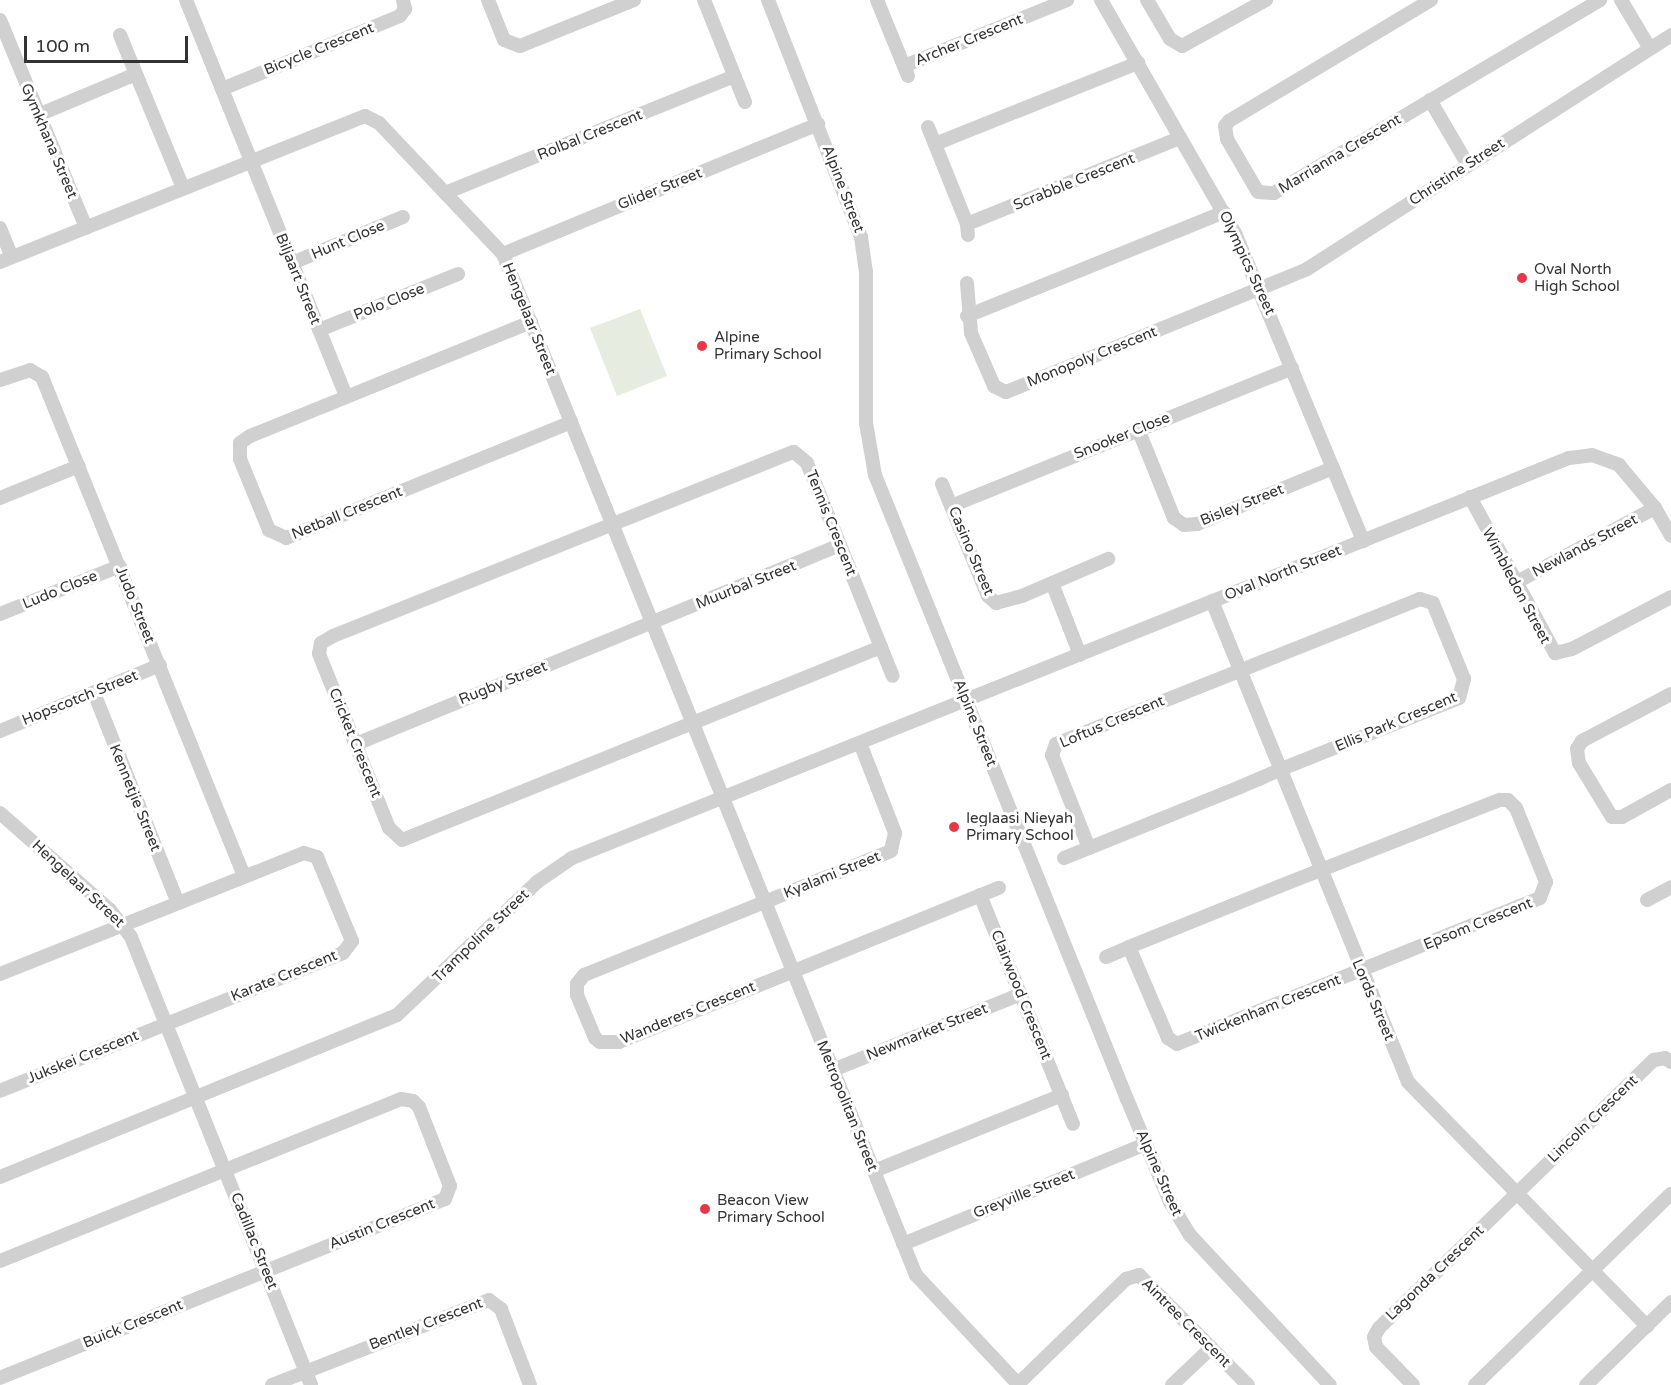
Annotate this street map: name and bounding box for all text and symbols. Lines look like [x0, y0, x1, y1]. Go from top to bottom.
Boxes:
street label: Archer Crescent [913, 10, 1025, 70]
street label: Bicycle Crescent [262, 19, 376, 79]
scale bar [27, 24, 190, 62]
text: 100 m [35, 35, 90, 57]
street label: Gymkhana Street [17, 81, 81, 201]
street label: Rolbal Crescent [535, 106, 645, 164]
street label: Marrianna Crescent [1275, 110, 1405, 198]
street label: Christine Street [1406, 134, 1508, 210]
street label: Alpine Street [818, 143, 868, 235]
street label: Scrabble Crescent [1011, 149, 1137, 215]
street label: Glider Street [615, 164, 705, 214]
street label: Olympics Street [1215, 208, 1279, 318]
street label: Hunt Close [309, 217, 387, 263]
street label: Biljaart Street [272, 231, 324, 327]
street label: Hengelaar Street [498, 260, 560, 378]
place label: Oval North High School [1534, 260, 1620, 295]
marker: Oval North High School [1515, 271, 1529, 285]
street label: Polo Close [351, 280, 427, 324]
street label: Monopoly Crescent [1024, 323, 1160, 391]
place label: Alpine Primary School [714, 328, 822, 363]
marker: Alpine Primary School [695, 339, 709, 353]
street label: Snooker Close [1072, 409, 1172, 463]
street label: Tennis Crescent [802, 468, 860, 578]
street label: Bisley Street [1198, 480, 1286, 530]
street label: Netball Crescent [289, 483, 405, 543]
street label: Casino Street [944, 504, 998, 598]
street label: Newlands Street [1529, 511, 1641, 581]
street label: Wimbledon Street [1478, 525, 1554, 647]
street label: Oval North Street [1222, 541, 1344, 605]
street label: Muurbal Street [693, 557, 799, 613]
street label: Judo Street [111, 564, 159, 646]
street label: Ludo Close [20, 567, 100, 613]
street label: Rugby Street [456, 657, 550, 709]
street label: Hopscotch Street [19, 667, 141, 729]
street label: Alpine Street [949, 677, 1001, 769]
street label: Cricket Crescent [325, 686, 385, 800]
street label: Ellis Park Crescent [1332, 688, 1460, 756]
street label: Loftus Crescent [1057, 692, 1167, 752]
street label: Kennetjie Street [105, 742, 165, 854]
place label: Ieglaasi Nieyah Primary School [966, 809, 1074, 844]
marker: Ieglaasi Nieyah Primary School [947, 820, 961, 834]
street label: Hengelaar Street [28, 837, 128, 931]
street label: Kyalami Street [781, 847, 883, 903]
street label: Trampoline Street [429, 886, 533, 986]
street label: Epsom Crescent [1421, 894, 1535, 954]
street label: Clairwood Crescent [987, 928, 1055, 1062]
street label: Karate Crescent [228, 946, 340, 1006]
street label: Lords Street [1348, 957, 1398, 1043]
street label: Twickenham Crescent [1193, 971, 1343, 1045]
street label: Wanderers Crescent [618, 978, 758, 1048]
street label: Newmarket Street [864, 999, 990, 1065]
street label: Jukskei Crescent [25, 1027, 141, 1087]
street label: Metropolitan Street [813, 1038, 881, 1174]
street label: Lincoln Crescent [1544, 1072, 1642, 1166]
street label: Alpine Street [1132, 1127, 1186, 1219]
street label: Greyville Street [971, 1165, 1077, 1223]
street label: Cadillac Street [226, 1190, 282, 1292]
place label: Beacon View Primary School [717, 1191, 825, 1226]
street label: Austin Crescent [327, 1195, 437, 1253]
marker: Beacon View Primary School [698, 1202, 712, 1216]
street label: Lagonda Crescent [1382, 1222, 1488, 1324]
street label: Aintree Crescent [1138, 1275, 1234, 1371]
street label: Bentley Crescent [367, 1294, 485, 1354]
street label: Buick Crescent [81, 1296, 185, 1352]

